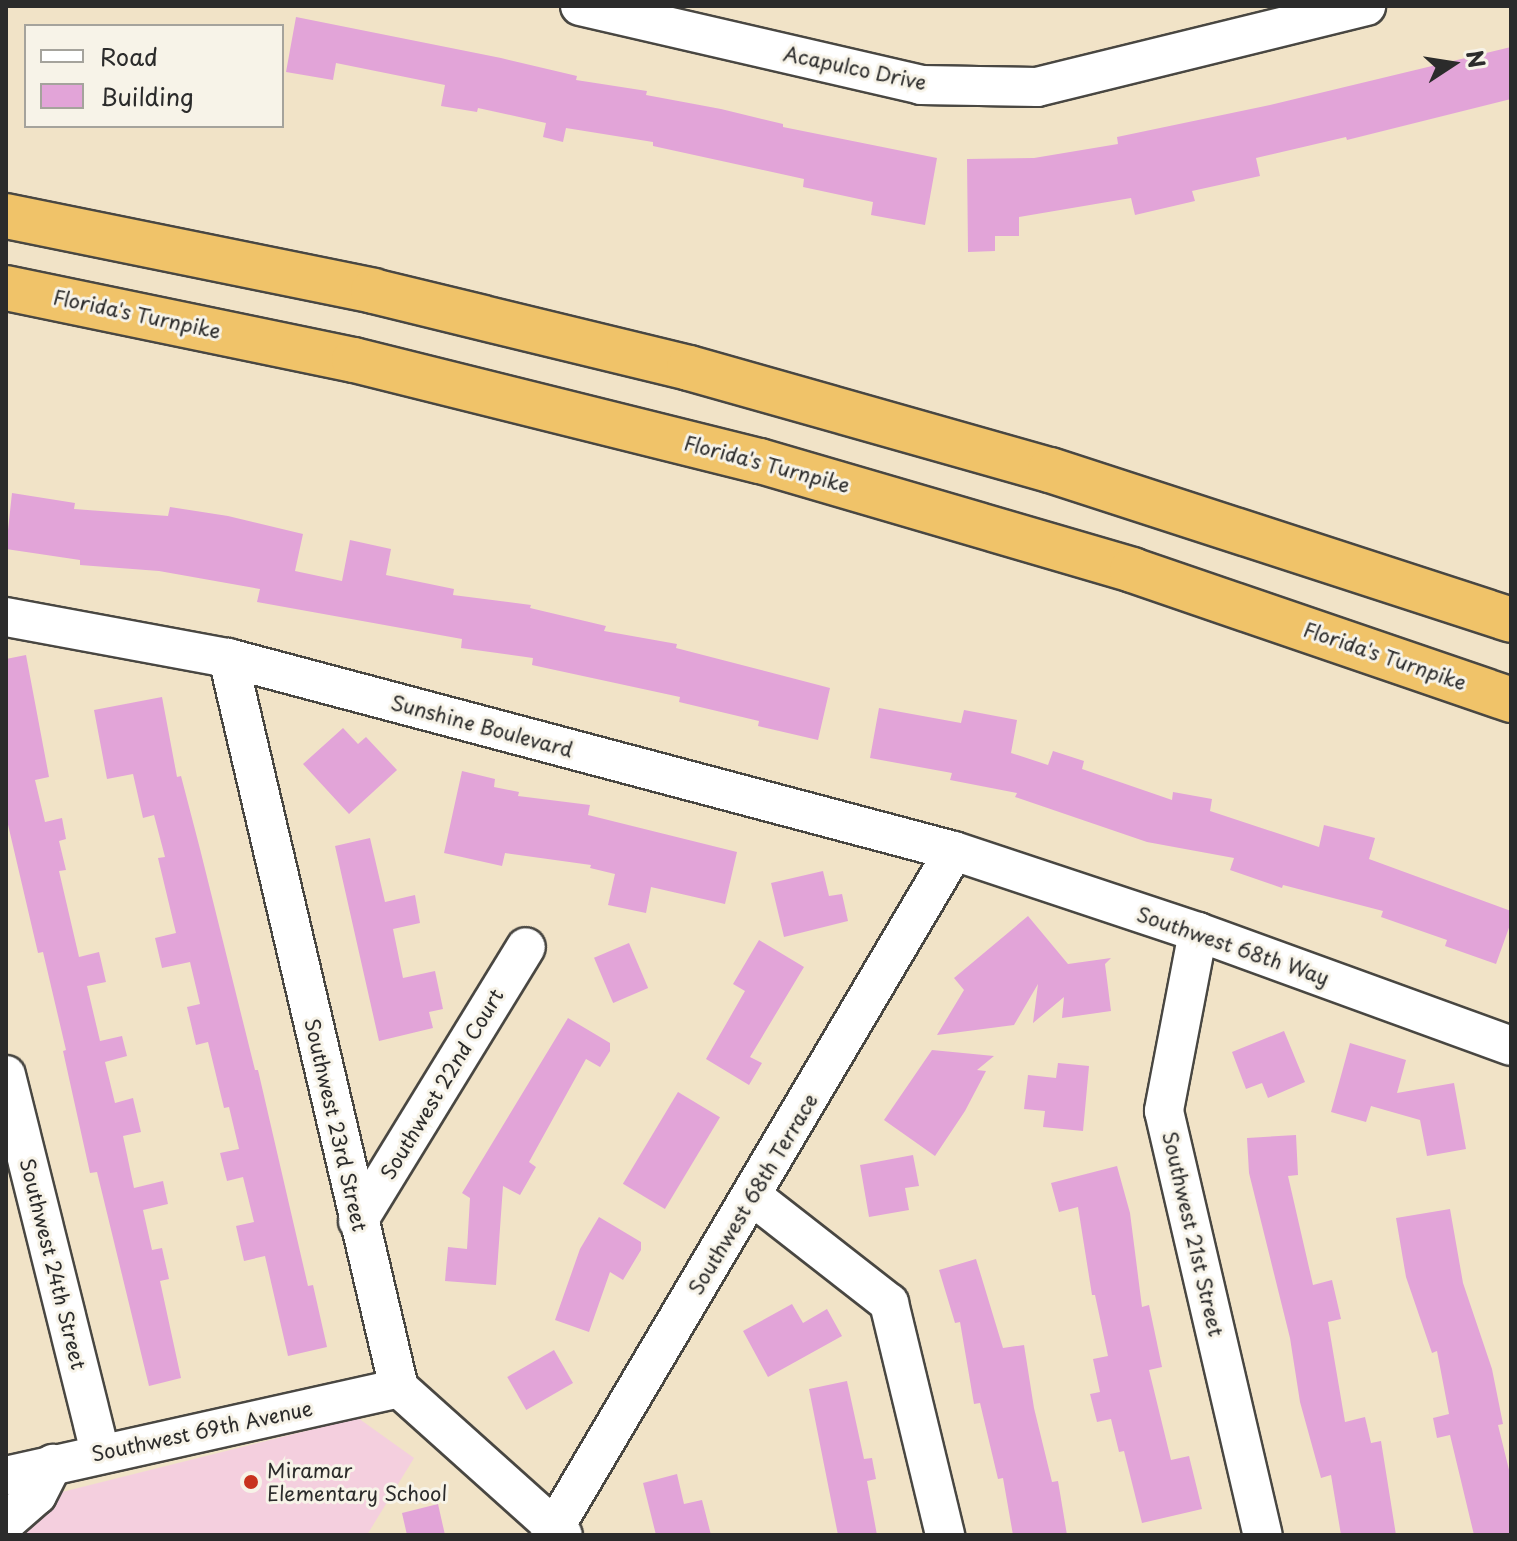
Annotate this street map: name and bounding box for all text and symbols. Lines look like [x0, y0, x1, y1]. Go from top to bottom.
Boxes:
legend [24, 24, 284, 128]
north arrow [1413, 24, 1493, 104]
text: Road [100, 38, 158, 74]
street label: Acapulco Drive [781, 41, 929, 95]
text: N [1459, 47, 1495, 71]
text: Building [100, 78, 194, 114]
street label: Florida's Turnpike [51, 284, 223, 344]
street label: Florida's Turnpike [681, 430, 853, 498]
street label: Florida's Turnpike [1300, 617, 1470, 695]
street label: Sunshine Boulevard [388, 690, 576, 762]
street label: Southwest 68th Way [1134, 902, 1332, 990]
street label: Southwest 22nd Court [376, 985, 508, 1183]
street label: Southwest 23rd Street [300, 1016, 372, 1234]
street label: Southwest 68th Terrace [683, 1089, 823, 1299]
street label: Southwest 21st Street [1157, 1128, 1229, 1340]
street label: Southwest 24th Street [15, 1156, 91, 1372]
street label: Southwest 69th Avenue [89, 1396, 315, 1466]
place label: Miramar Elementary School [267, 1458, 447, 1505]
marker: Miramar Elementary School [242, 1473, 260, 1491]

